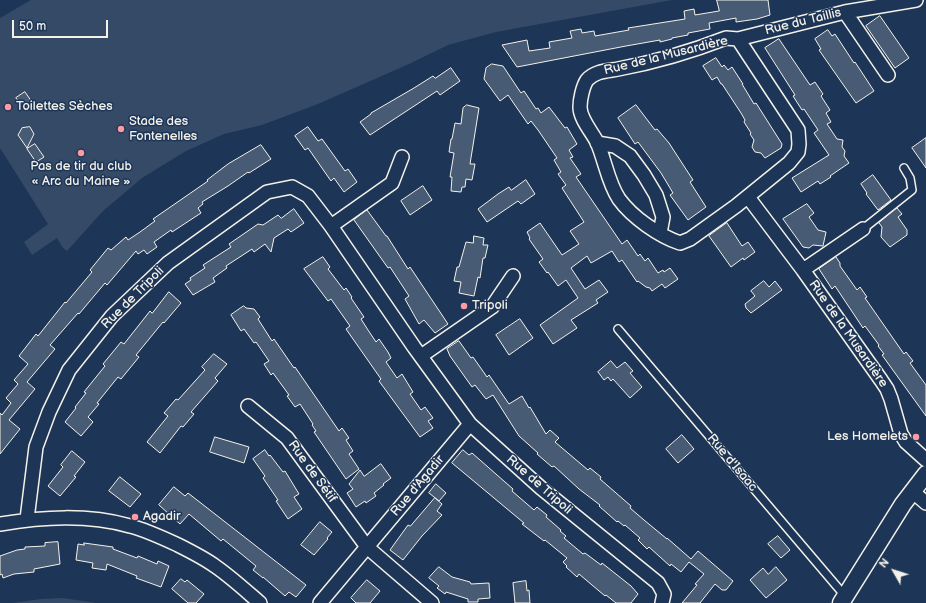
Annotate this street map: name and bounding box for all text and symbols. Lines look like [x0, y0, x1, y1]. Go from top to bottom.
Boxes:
street label: Rue du Taillis [763, 5, 843, 39]
scale bar [14, 12, 110, 38]
text: 50 m [19, 19, 46, 34]
street label: Rue de la Musardière [602, 33, 730, 79]
place label: Toilettes Sèches [16, 99, 113, 115]
marker: Toilettes Sèches [3, 102, 13, 112]
place label: Stade des Fontenelles [129, 114, 197, 145]
marker: Stade des Fontenelles [116, 124, 126, 134]
marker: Pas de tir du club « Arc du Maine » [76, 148, 86, 158]
place label: Pas de tir du club « Arc du Maine » [30, 159, 132, 190]
street label: Rue de Tripoli [98, 263, 168, 333]
street label: Rue de la Musardière [805, 277, 891, 391]
place label: Tripoli [472, 298, 508, 314]
marker: Tripoli [459, 301, 469, 311]
place label: Les Homelets [827, 429, 908, 445]
street label: Rue d'Isaac [703, 431, 761, 495]
marker: Les Homelets [911, 432, 921, 442]
street label: Rue de Sétif [284, 438, 340, 506]
street label: Rue d'Agadir [388, 452, 448, 520]
street label: Rue de Tripoli [503, 452, 575, 518]
place label: Agadir [143, 509, 181, 525]
marker: Agadir [130, 512, 140, 522]
north arrow [874, 551, 914, 591]
text: N [877, 556, 892, 570]

